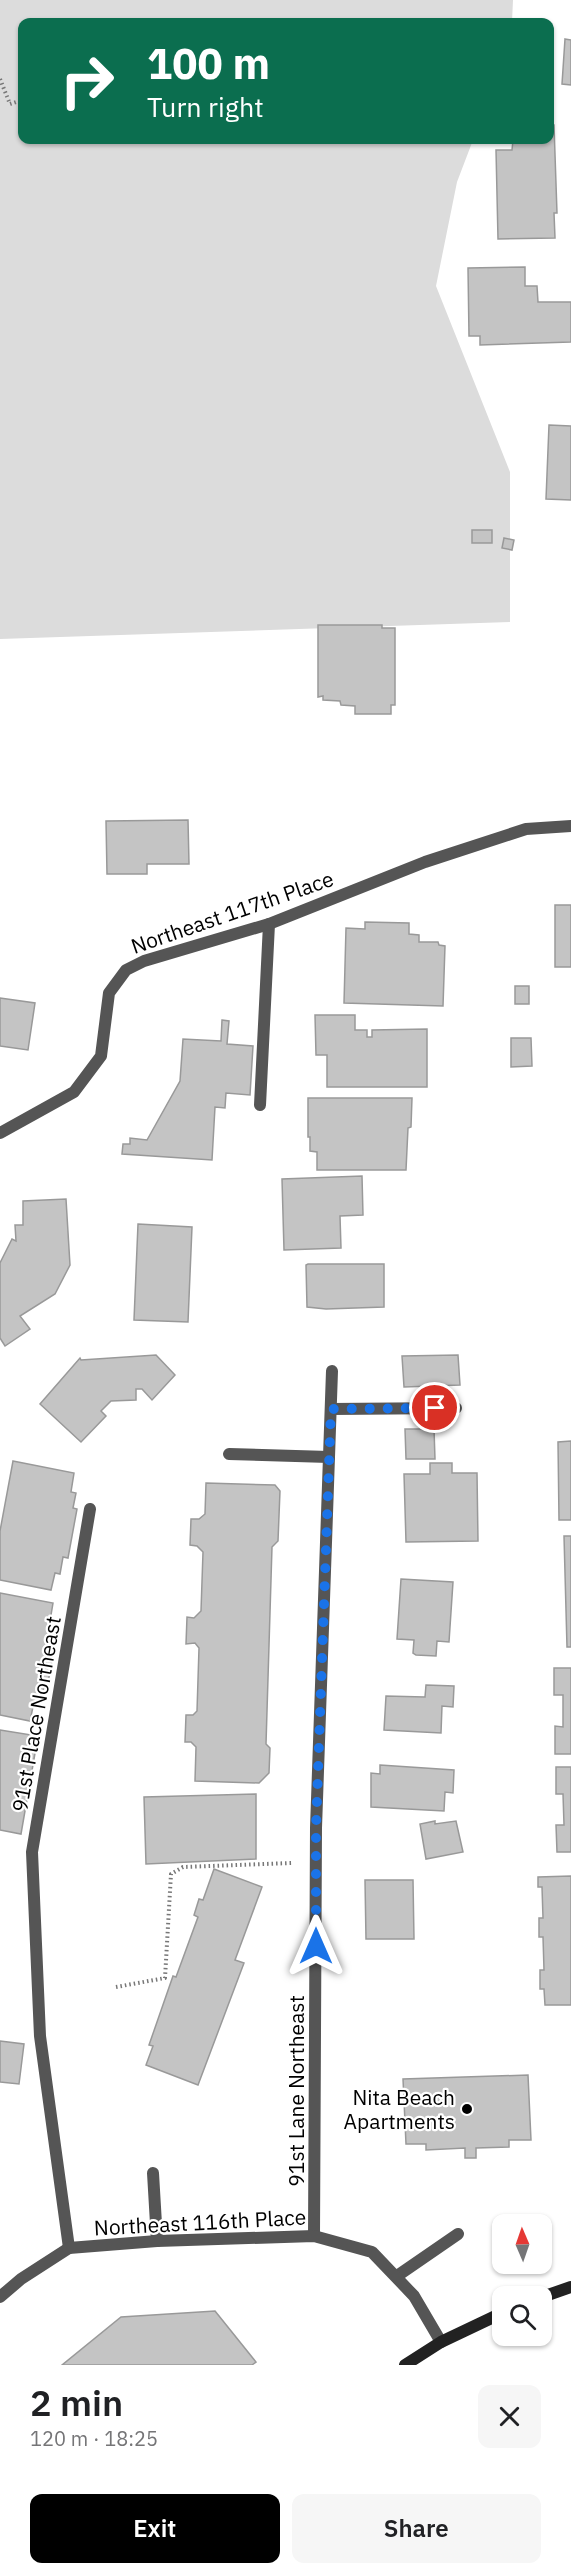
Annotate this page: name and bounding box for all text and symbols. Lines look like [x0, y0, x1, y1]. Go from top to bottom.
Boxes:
text: 100 m [147, 36, 270, 91]
icon: right [48, 42, 126, 120]
text: Turn right [147, 89, 264, 124]
street label: Northeast 117th Place [127, 864, 337, 960]
pin [409, 1382, 460, 1433]
icon: arrive [418, 1391, 451, 1424]
street label: 91st Place Northeast [5, 1614, 67, 1814]
position arrow [284, 1914, 348, 1978]
street label: 91st Lane Northeast [282, 1995, 310, 2187]
place label: Nita Beach Apartments [344, 2083, 455, 2135]
marker: Nita Beach Apartments [460, 2102, 474, 2116]
street label: Northeast 116th Place [93, 2202, 307, 2242]
north arrow [492, 2214, 552, 2274]
map controls [492, 2214, 552, 2346]
button: search [492, 2286, 552, 2346]
text: 2 min [30, 2379, 123, 2426]
button: close [478, 2385, 541, 2448]
text: 120 m · 18:25 [30, 2425, 158, 2452]
button: Exit [30, 2494, 280, 2563]
button: Share [292, 2494, 541, 2563]

